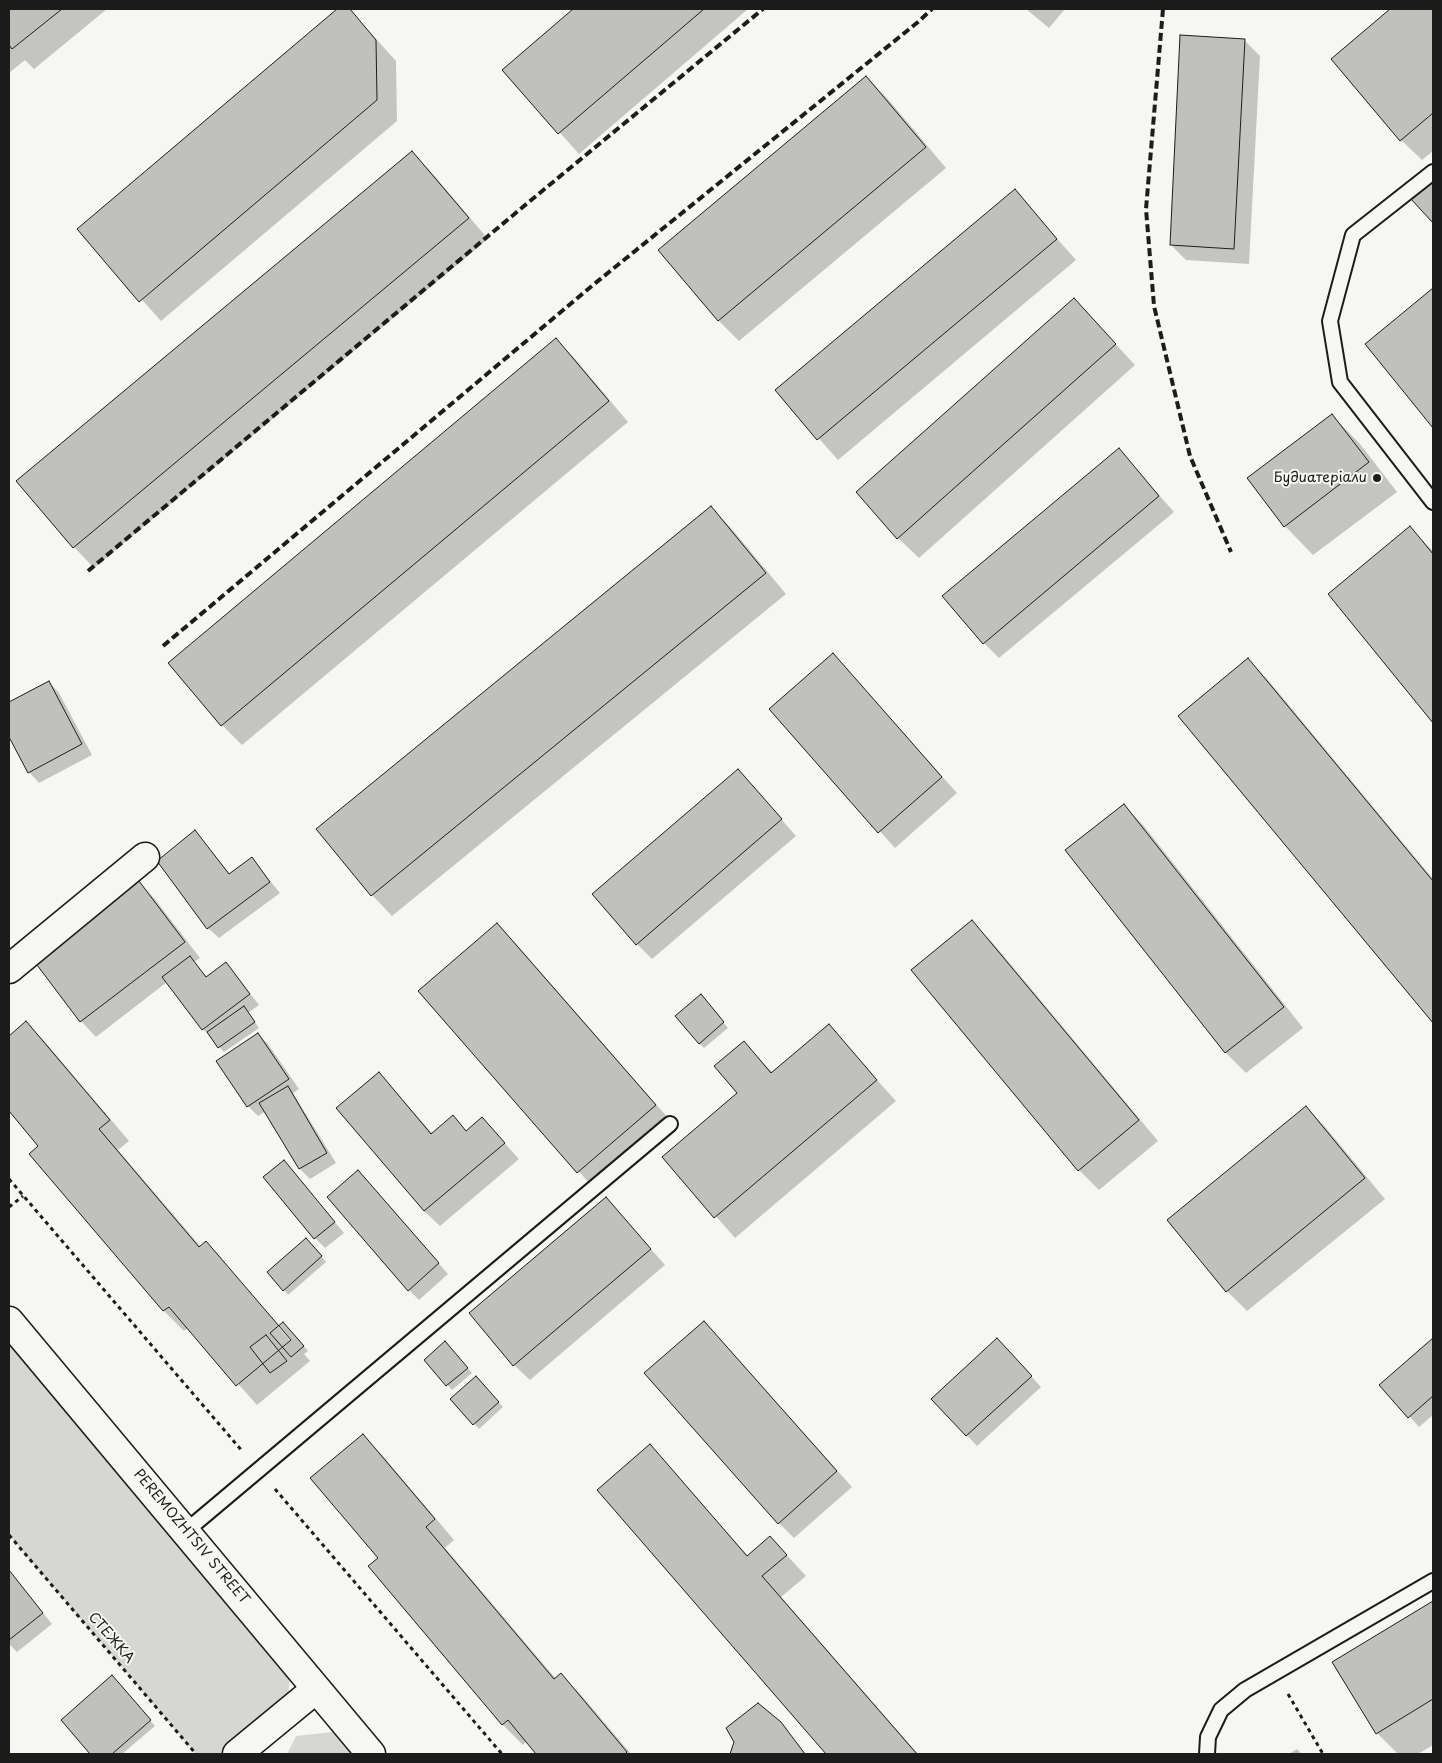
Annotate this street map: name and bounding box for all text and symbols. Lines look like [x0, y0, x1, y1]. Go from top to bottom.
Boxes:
place label: Будиатеріали [1274, 470, 1367, 486]
marker: Будиатеріали [1371, 472, 1383, 484]
street label: PEREMOZHTSIV STREET [130, 1466, 252, 1608]
street label: СТЕЖКА [84, 1609, 138, 1667]

